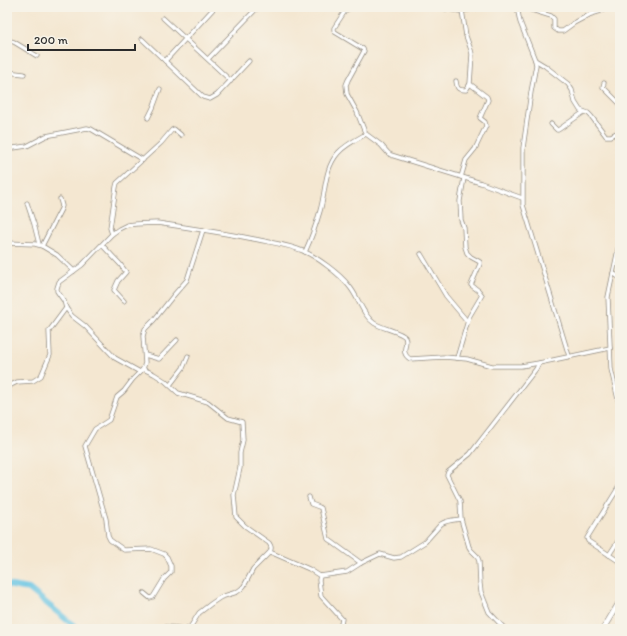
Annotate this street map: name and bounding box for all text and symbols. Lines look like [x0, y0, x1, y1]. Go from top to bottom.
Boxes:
scale bar [28, 26, 135, 52]
text: 200 m [34, 33, 68, 47]

